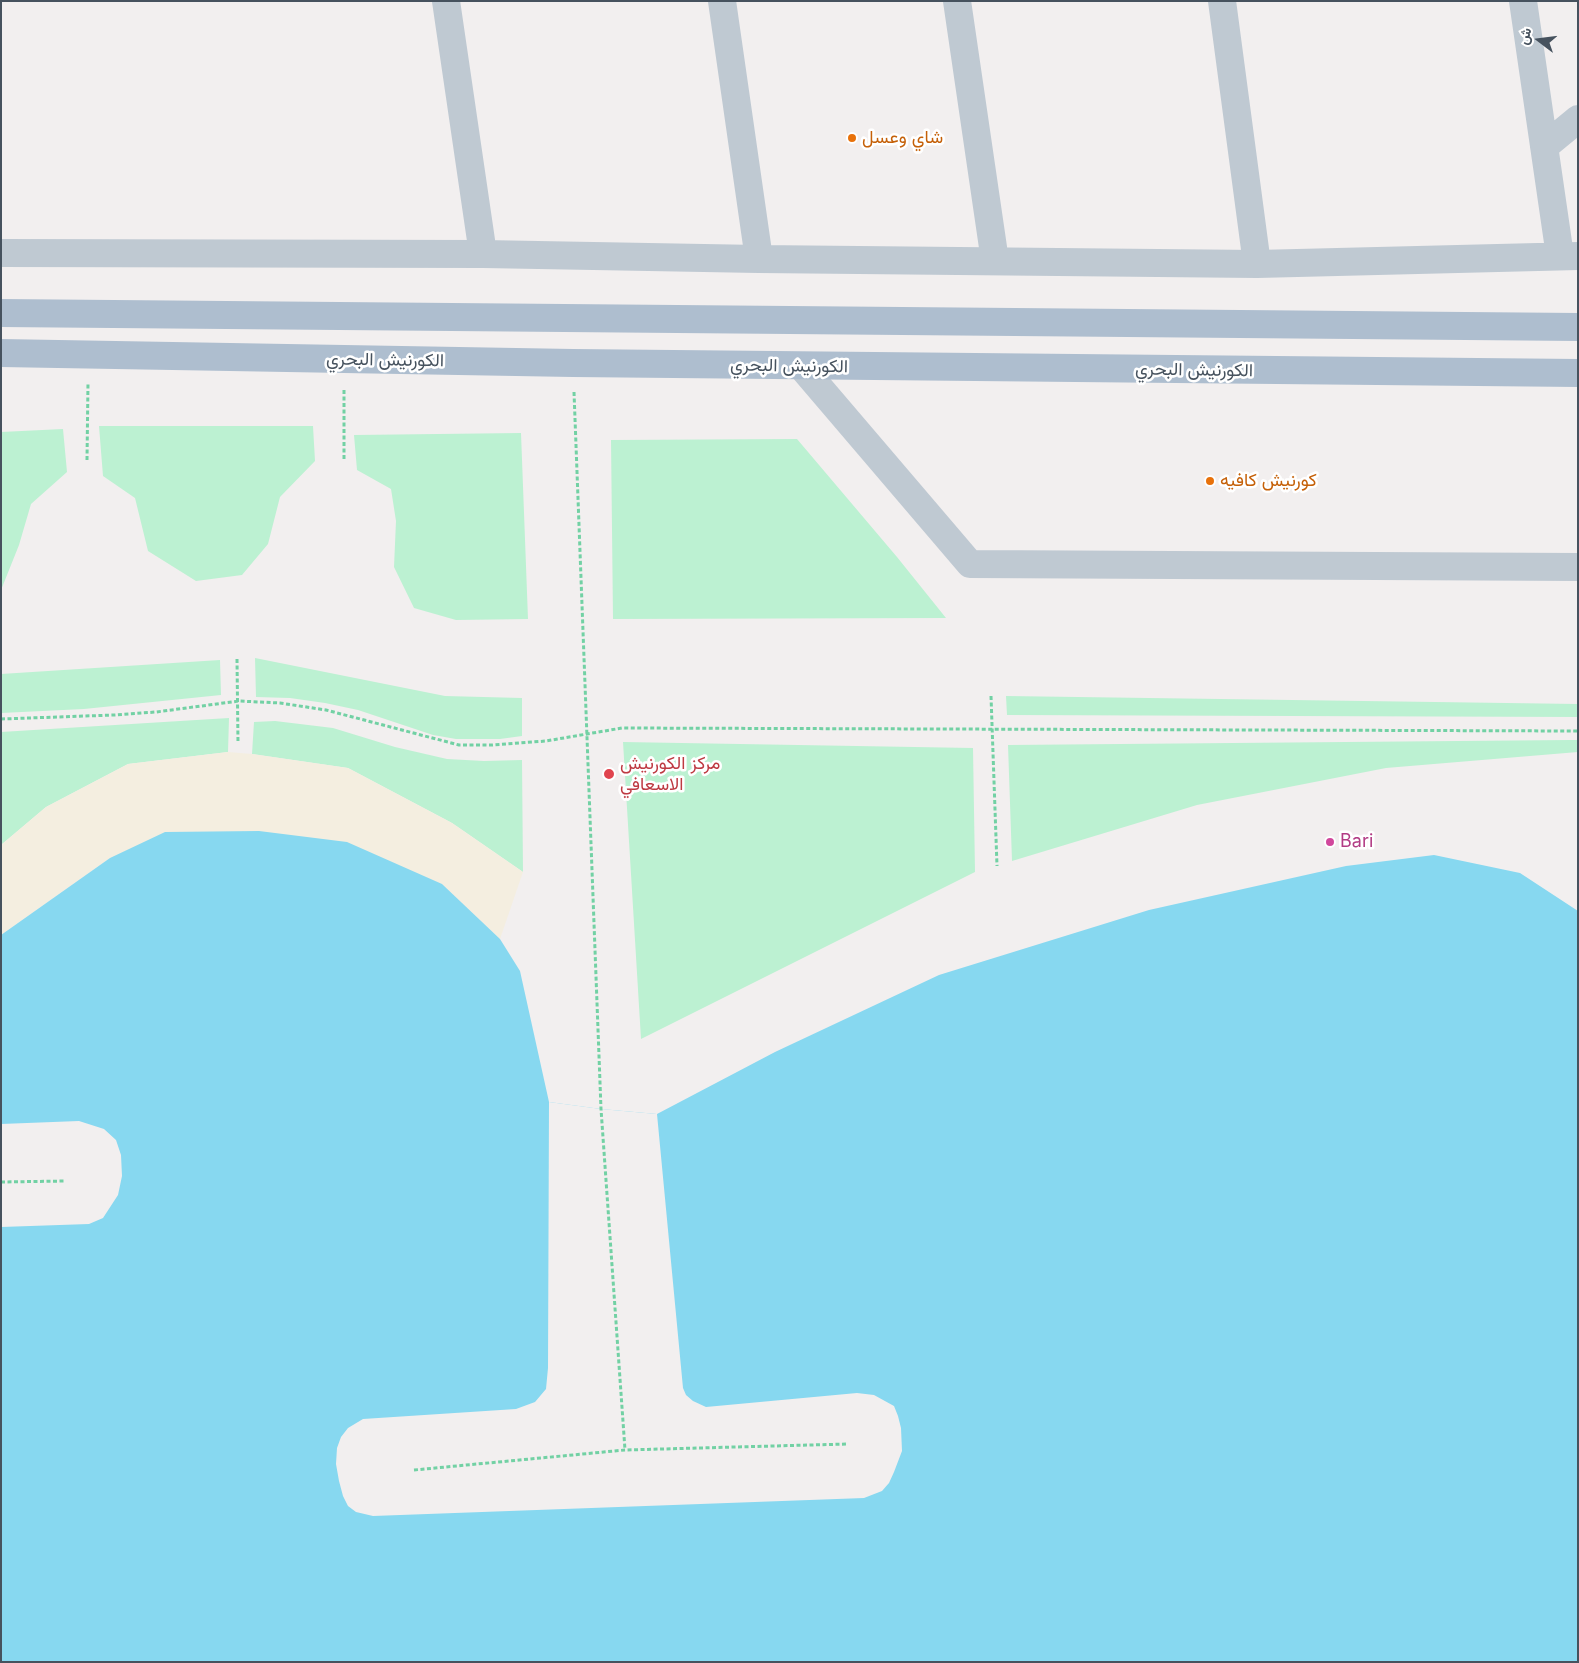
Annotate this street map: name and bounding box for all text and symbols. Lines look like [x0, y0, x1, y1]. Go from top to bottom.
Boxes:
north arrow [1514, 15, 1564, 65]
text: ش [1514, 26, 1534, 46]
place label: شاي وعسل [862, 127, 943, 149]
marker: شاي وعسل [846, 132, 858, 144]
street label: الكورنيش البحري [326, 348, 444, 372]
street label: الكورنيش البحري [730, 354, 848, 378]
street label: الكورنيش البحري [1135, 358, 1253, 382]
place label: كورنيش كافيه [1220, 470, 1317, 492]
marker: كورنيش كافيه [1204, 475, 1216, 487]
place label: مركز الكورنيش الاسعافي [620, 753, 720, 796]
marker: مركز الكورنيش الاسعافي [602, 767, 616, 781]
place label: Bari [1340, 831, 1373, 853]
marker: Bari [1324, 836, 1336, 848]

